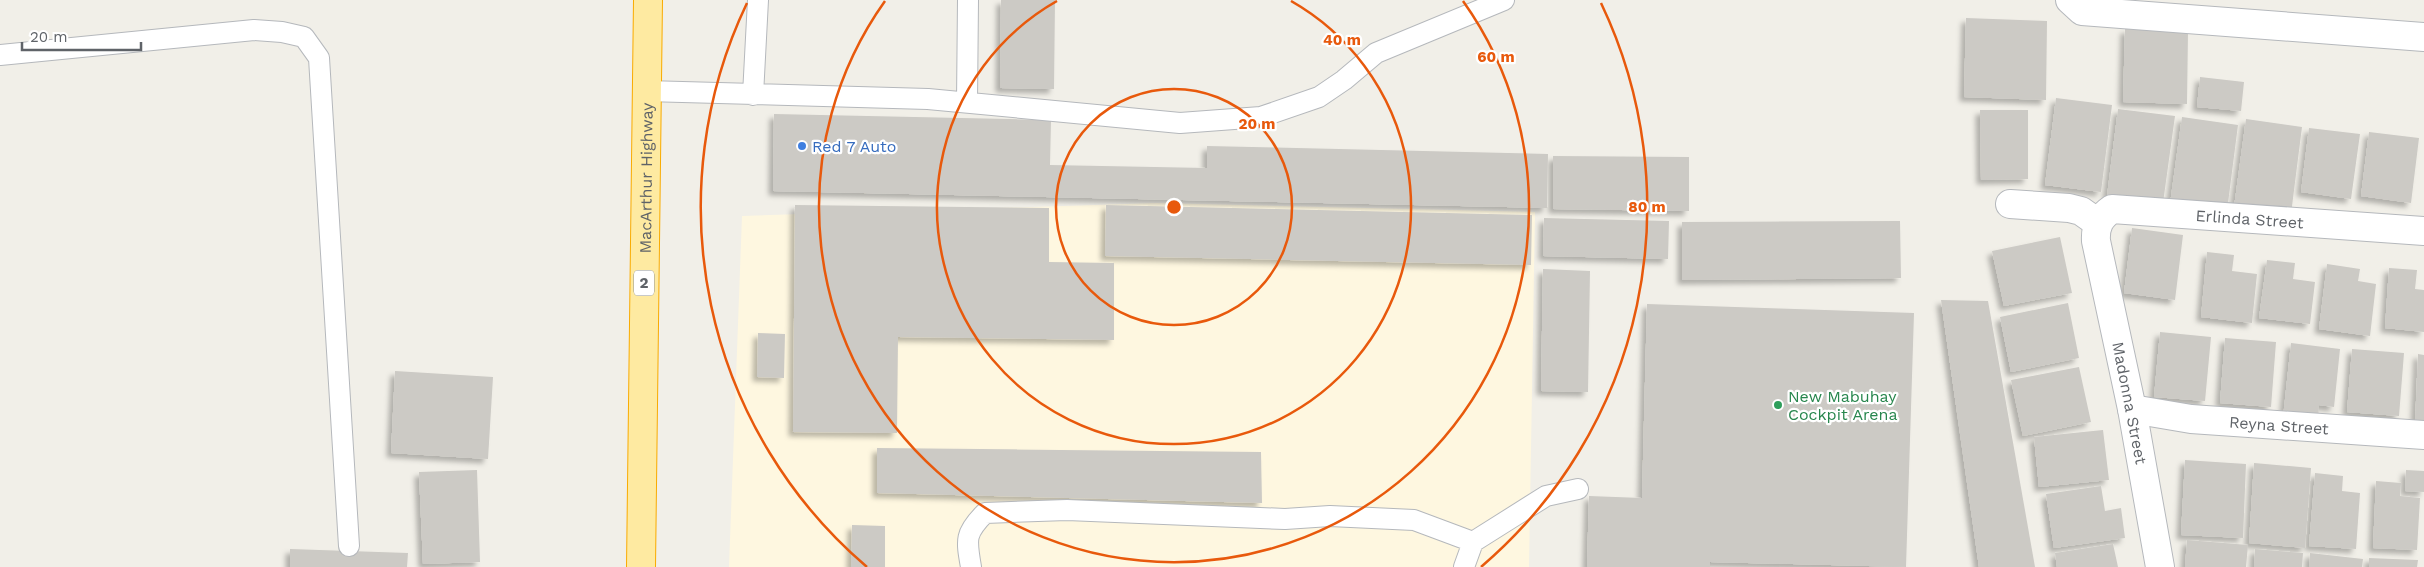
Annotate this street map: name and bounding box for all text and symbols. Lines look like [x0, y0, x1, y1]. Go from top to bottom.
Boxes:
scale bar [22, 20, 141, 52]
text: 20 m [30, 28, 68, 46]
text: 40 m [1323, 31, 1361, 49]
text: 60 m [1477, 48, 1515, 66]
street label: MacArthur Highway [636, 102, 657, 254]
text: 20 m [1238, 115, 1276, 133]
place label: Red 7 Auto [812, 137, 896, 156]
marker: Red 7 Auto [796, 140, 808, 152]
centre of rings [1165, 198, 1183, 216]
text: 80 m [1628, 198, 1666, 216]
street label: Erlinda Street [2195, 206, 2305, 233]
road number: 2 [634, 270, 654, 296]
street label: Madonna Street [2108, 340, 2151, 466]
place label: New Mabuhay Cockpit Arena [1788, 387, 1897, 424]
marker: New Mabuhay Cockpit Arena [1772, 399, 1784, 411]
street label: Reyna Street [2228, 413, 2330, 438]

